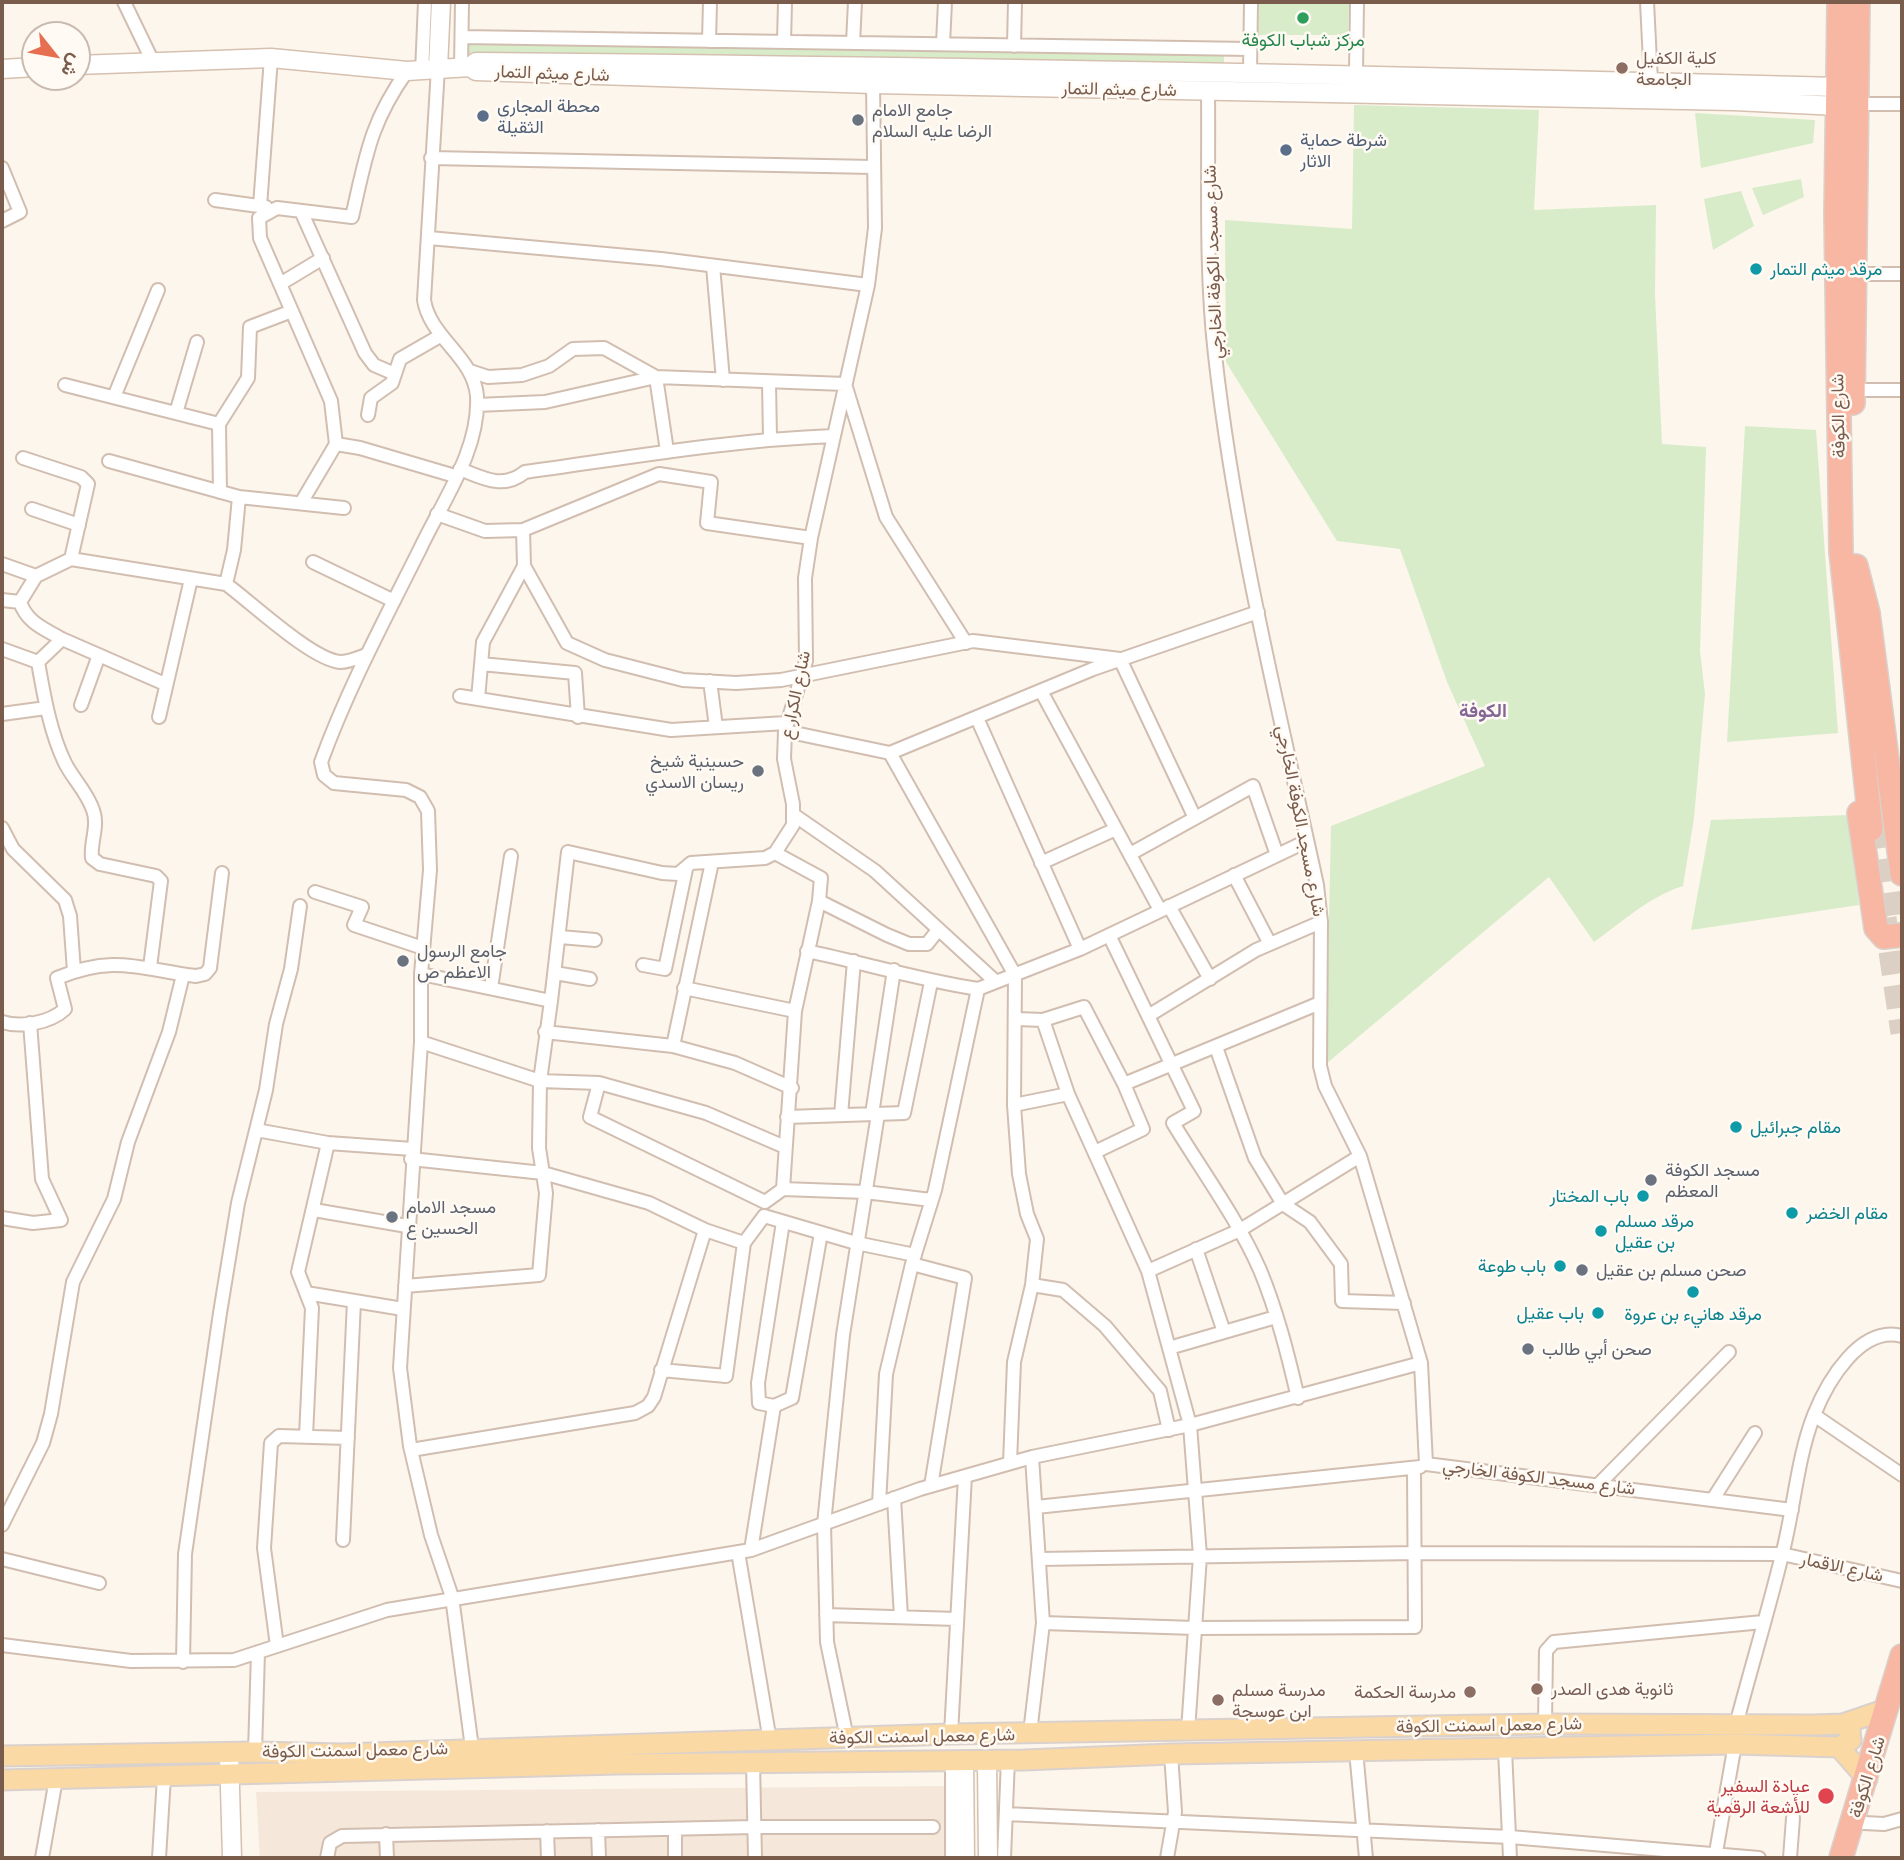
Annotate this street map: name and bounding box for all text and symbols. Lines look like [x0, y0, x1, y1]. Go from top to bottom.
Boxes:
marker: مركز شباب الكوفة [1295, 10, 1311, 26]
north arrow [21, 21, 91, 91]
place label: مركز شباب الكوفة [1241, 29, 1365, 51]
place label: كلية الكفيل الجامعة [1636, 47, 1716, 90]
text: ش [57, 50, 88, 81]
street label: شارع ميثم التمار [494, 60, 610, 86]
marker: كلية الكفيل الجامعة [1614, 60, 1630, 76]
street label: شارع ميثم التمار [1061, 77, 1177, 101]
place label: محطة المجاري الثقيلة [497, 95, 600, 138]
place label: جامع الامام الرضا عليه السلام [872, 99, 992, 142]
marker: محطة المجاري الثقيلة [475, 108, 491, 124]
marker: جامع الامام الرضا عليه السلام [850, 112, 866, 128]
place label: شرطة حماية الاثار [1300, 129, 1387, 172]
marker: شرطة حماية الاثار [1278, 142, 1294, 158]
street label: شارع مسجد الكوفة الخارجي [1199, 165, 1227, 359]
place label: مرقد ميثم التمار [1770, 258, 1882, 280]
marker: مرقد ميثم التمار [1748, 261, 1764, 277]
street label: شارع الكوفة [1826, 374, 1850, 458]
street label: شارع الكرار ع [775, 649, 815, 741]
district label: الكوفة [1459, 700, 1507, 722]
street label: شارع مسجد الكوفة الخارجي [1272, 724, 1330, 918]
place label: حسينية شيخ ريسان الاسدي [645, 750, 744, 792]
marker: حسينية شيخ ريسان الاسدي [750, 763, 766, 779]
place label: جامع الرسول الاعظم ص [417, 940, 507, 982]
marker: جامع الرسول الاعظم ص [395, 953, 411, 969]
place label: مقام جبرائيل [1750, 1116, 1841, 1138]
marker: مقام جبرائيل [1728, 1119, 1744, 1135]
place label: مسجد الكوفة المعظم [1665, 1159, 1760, 1202]
marker: مسجد الكوفة المعظم [1643, 1172, 1659, 1188]
place label: باب المختار [1549, 1185, 1629, 1207]
marker: باب المختار [1635, 1188, 1651, 1204]
place label: مسجد الامام الحسين ع [406, 1196, 496, 1238]
place label: مقام الخضر [1806, 1202, 1888, 1224]
marker: مقام الخضر [1784, 1205, 1800, 1221]
marker: مسجد الامام الحسين ع [384, 1209, 400, 1225]
place label: مرقد مسلم بن عقيل [1615, 1210, 1694, 1252]
marker: مرقد مسلم بن عقيل [1593, 1223, 1609, 1239]
place label: باب طوعة [1478, 1255, 1546, 1277]
marker: باب طوعة [1552, 1258, 1568, 1274]
place label: صحن مسلم بن عقيل [1596, 1259, 1746, 1281]
marker: صحن مسلم بن عقيل [1574, 1262, 1590, 1278]
marker: مرقد هانيء بن عروة [1685, 1284, 1701, 1300]
place label: باب عقيل [1517, 1302, 1584, 1324]
place label: مرقد هانيء بن عروة [1624, 1303, 1762, 1325]
marker: باب عقيل [1590, 1305, 1606, 1321]
place label: صحن أبي طالب [1542, 1338, 1652, 1360]
marker: صحن أبي طالب [1520, 1341, 1536, 1357]
street label: شارع مسجد الكوفة الخارجي [1441, 1454, 1637, 1500]
street label: شارع الاقمار [1799, 1548, 1885, 1586]
place label: ثانوية هدى الصدر [1551, 1678, 1673, 1700]
place label: مدرسة مسلم ابن عوسجة [1232, 1679, 1325, 1722]
place label: مدرسة الحكمة [1354, 1681, 1456, 1703]
marker: ثانوية هدى الصدر [1529, 1681, 1545, 1697]
marker: مدرسة الحكمة [1462, 1684, 1478, 1700]
marker: مدرسة مسلم ابن عوسجة [1210, 1692, 1226, 1708]
street label: شارع معمل اسمنت الكوفة [1396, 1713, 1582, 1737]
street label: شارع معمل اسمنت الكوفة [829, 1724, 1015, 1748]
street label: شارع الكوفة [1844, 1733, 1890, 1821]
street label: شارع معمل اسمنت الكوفة [262, 1738, 448, 1762]
place label: عيادة السفير للأشعة الرقمية [1707, 1775, 1810, 1817]
marker: عيادة السفير للأشعة الرقمية [1816, 1786, 1836, 1806]

